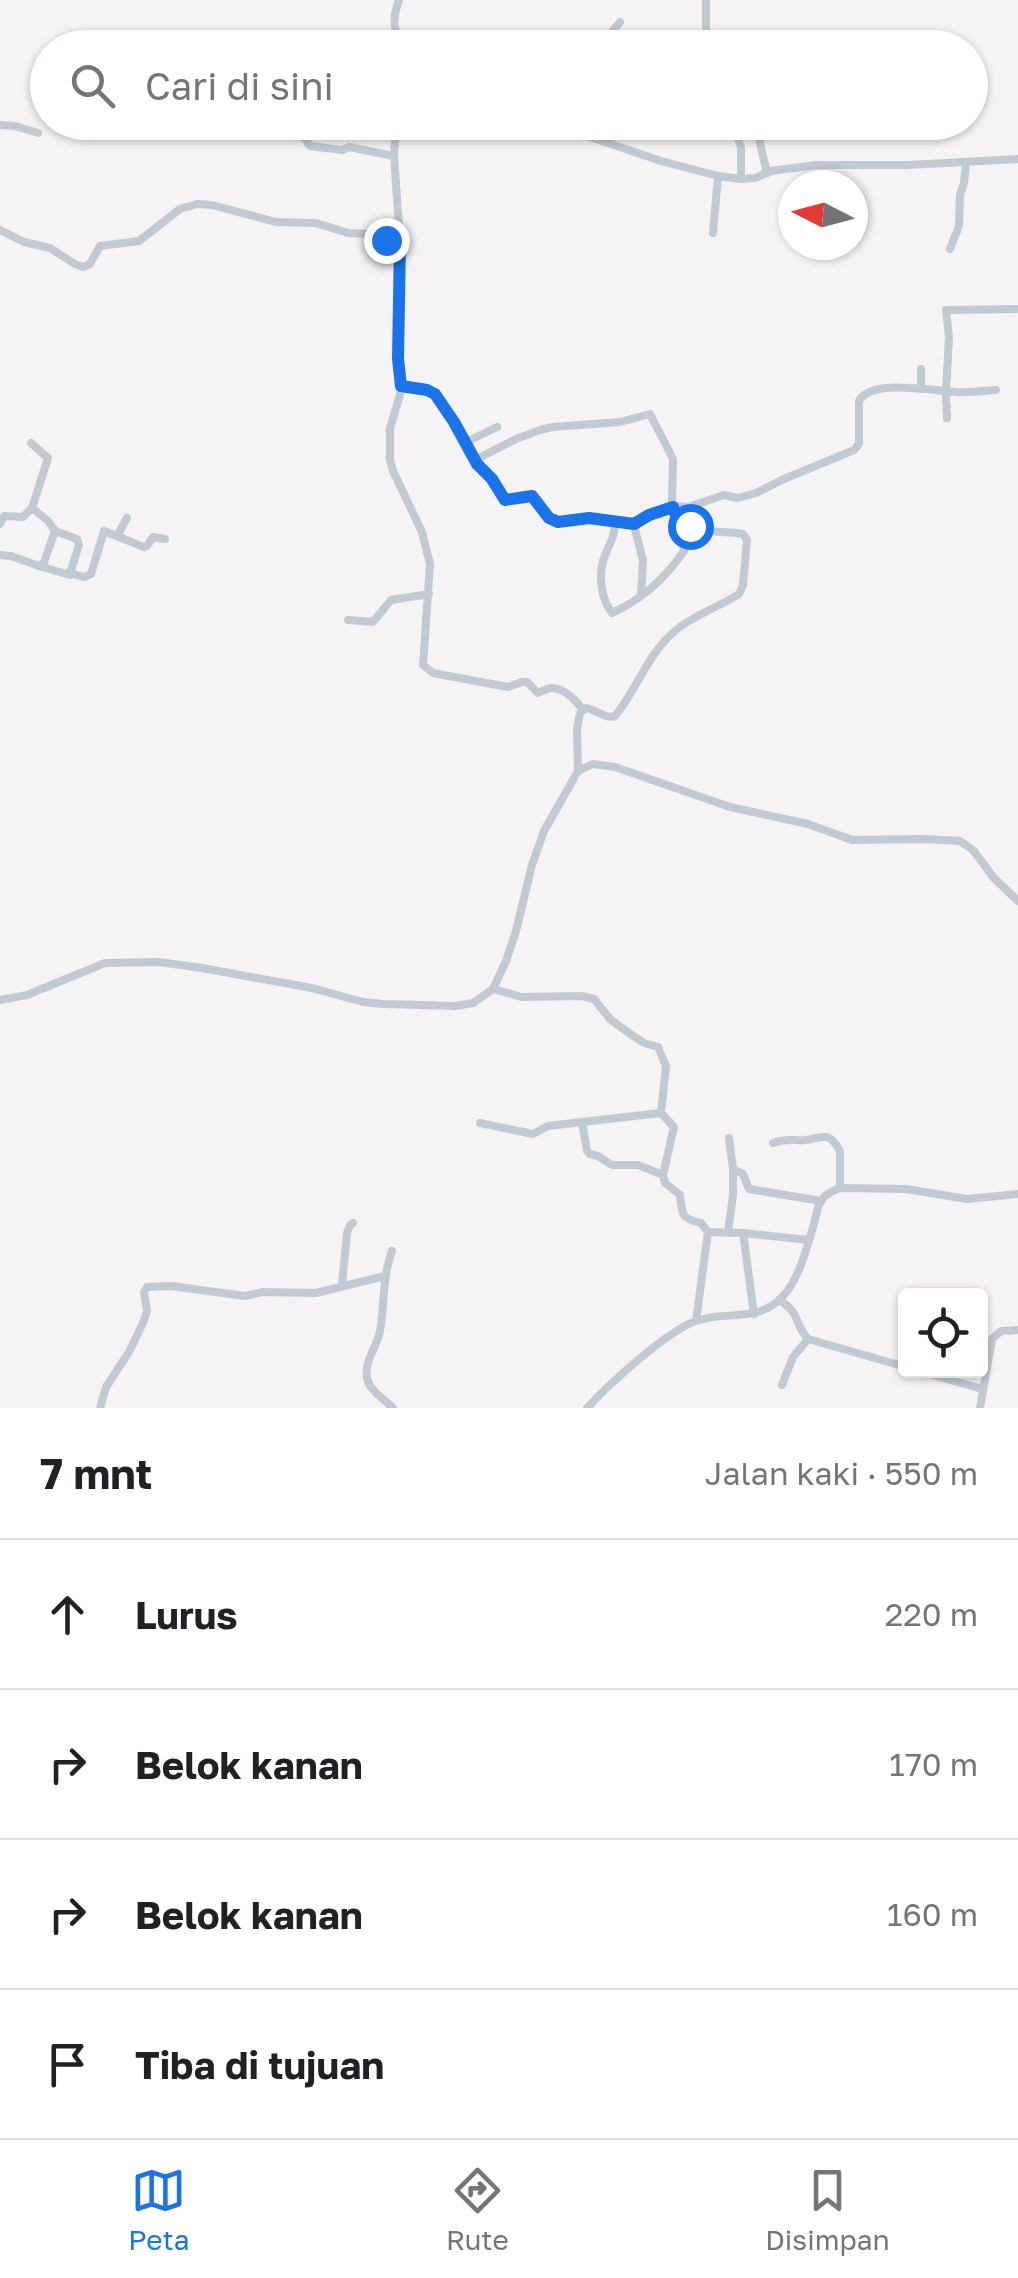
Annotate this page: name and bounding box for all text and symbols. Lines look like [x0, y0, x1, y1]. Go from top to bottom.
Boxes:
search box [30, 30, 988, 140]
icon: search [65, 58, 120, 113]
text: Cari di sini [145, 63, 334, 108]
north arrow [778, 170, 868, 260]
route end [364, 218, 410, 264]
route start [668, 504, 714, 550]
map controls [898, 1288, 988, 1378]
button: locate [898, 1288, 988, 1378]
text: 7 mnt [40, 1448, 152, 1498]
text: Jalan kaki · 550 m [705, 1454, 978, 1492]
icon: ahead [40, 1587, 95, 1642]
text: Lurus [135, 1592, 238, 1637]
text: 220 m [885, 1595, 978, 1633]
icon: right [40, 1737, 95, 1792]
text: Belok kanan [135, 1742, 363, 1787]
text: 170 m [889, 1745, 978, 1783]
icon: right [40, 1887, 95, 1942]
text: Belok kanan [135, 1892, 363, 1937]
text: 160 m [887, 1895, 978, 1933]
icon: arrive [40, 2037, 95, 2092]
text: Tiba di tujuan [135, 2042, 384, 2087]
tab: Peta [128, 2163, 190, 2256]
tab: Rute [446, 2163, 509, 2256]
tab: Disimpan [765, 2163, 890, 2256]

